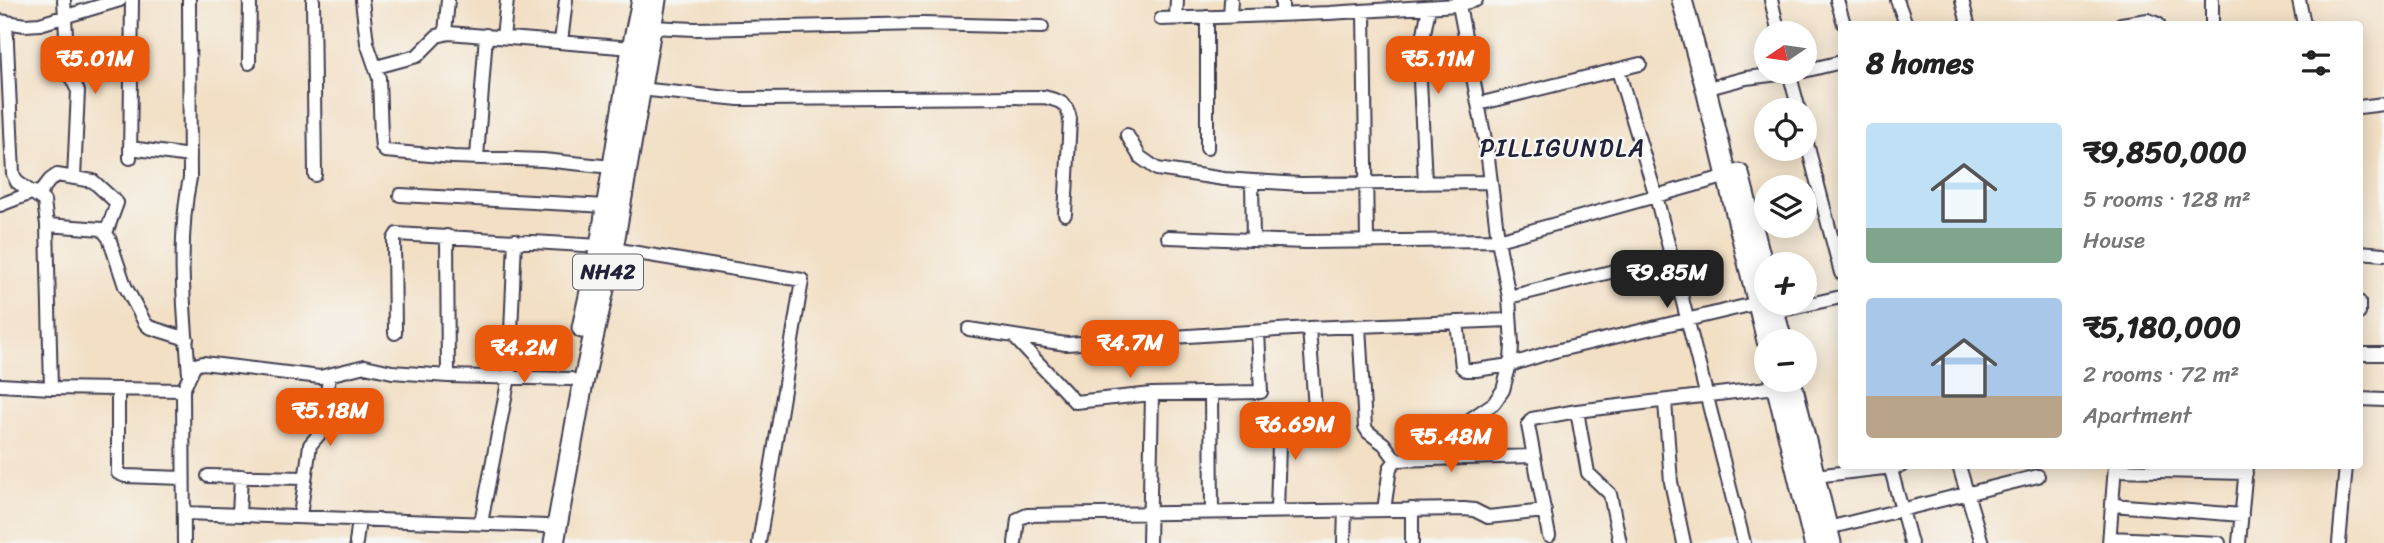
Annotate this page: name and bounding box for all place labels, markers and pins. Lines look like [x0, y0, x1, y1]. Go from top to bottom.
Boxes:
pin: ₹5.01M [38, 36, 152, 96]
pin: ₹5.11M [1381, 36, 1495, 96]
pin: ₹9.85M [1610, 250, 1724, 310]
pin: ₹4.7M [1081, 320, 1179, 380]
pin: ₹4.2M [475, 326, 573, 385]
pin: ₹5.18M [273, 388, 387, 448]
pin: ₹6.69M [1238, 402, 1352, 462]
pin: ₹5.48M [1394, 414, 1508, 474]

